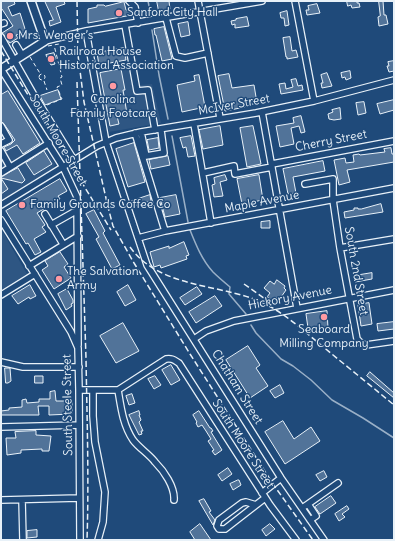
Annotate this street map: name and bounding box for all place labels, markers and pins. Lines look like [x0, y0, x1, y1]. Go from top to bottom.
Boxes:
place label: Sanford City Hall [127, 6, 218, 20]
marker: Sanford City Hall [114, 8, 124, 18]
place label: Mrs. Wenger’s [18, 29, 93, 43]
marker: Mrs. Wenger’s [5, 31, 15, 41]
place label: Railroad House Historical Association [59, 45, 174, 73]
marker: Railroad House Historical Association [46, 54, 56, 64]
marker: Carolina Family Footcare [108, 81, 118, 91]
place label: Carolina Family Footcare [70, 93, 156, 121]
place label: Family Grounds Coffee Co [30, 198, 170, 212]
marker: Family Grounds Coffee Co [17, 200, 27, 210]
place label: The Salvation Army [67, 265, 139, 293]
marker: The Salvation Army [54, 274, 64, 284]
marker: Seaboard Milling Company [319, 312, 329, 322]
place label: Seaboard Milling Company [279, 323, 369, 351]

